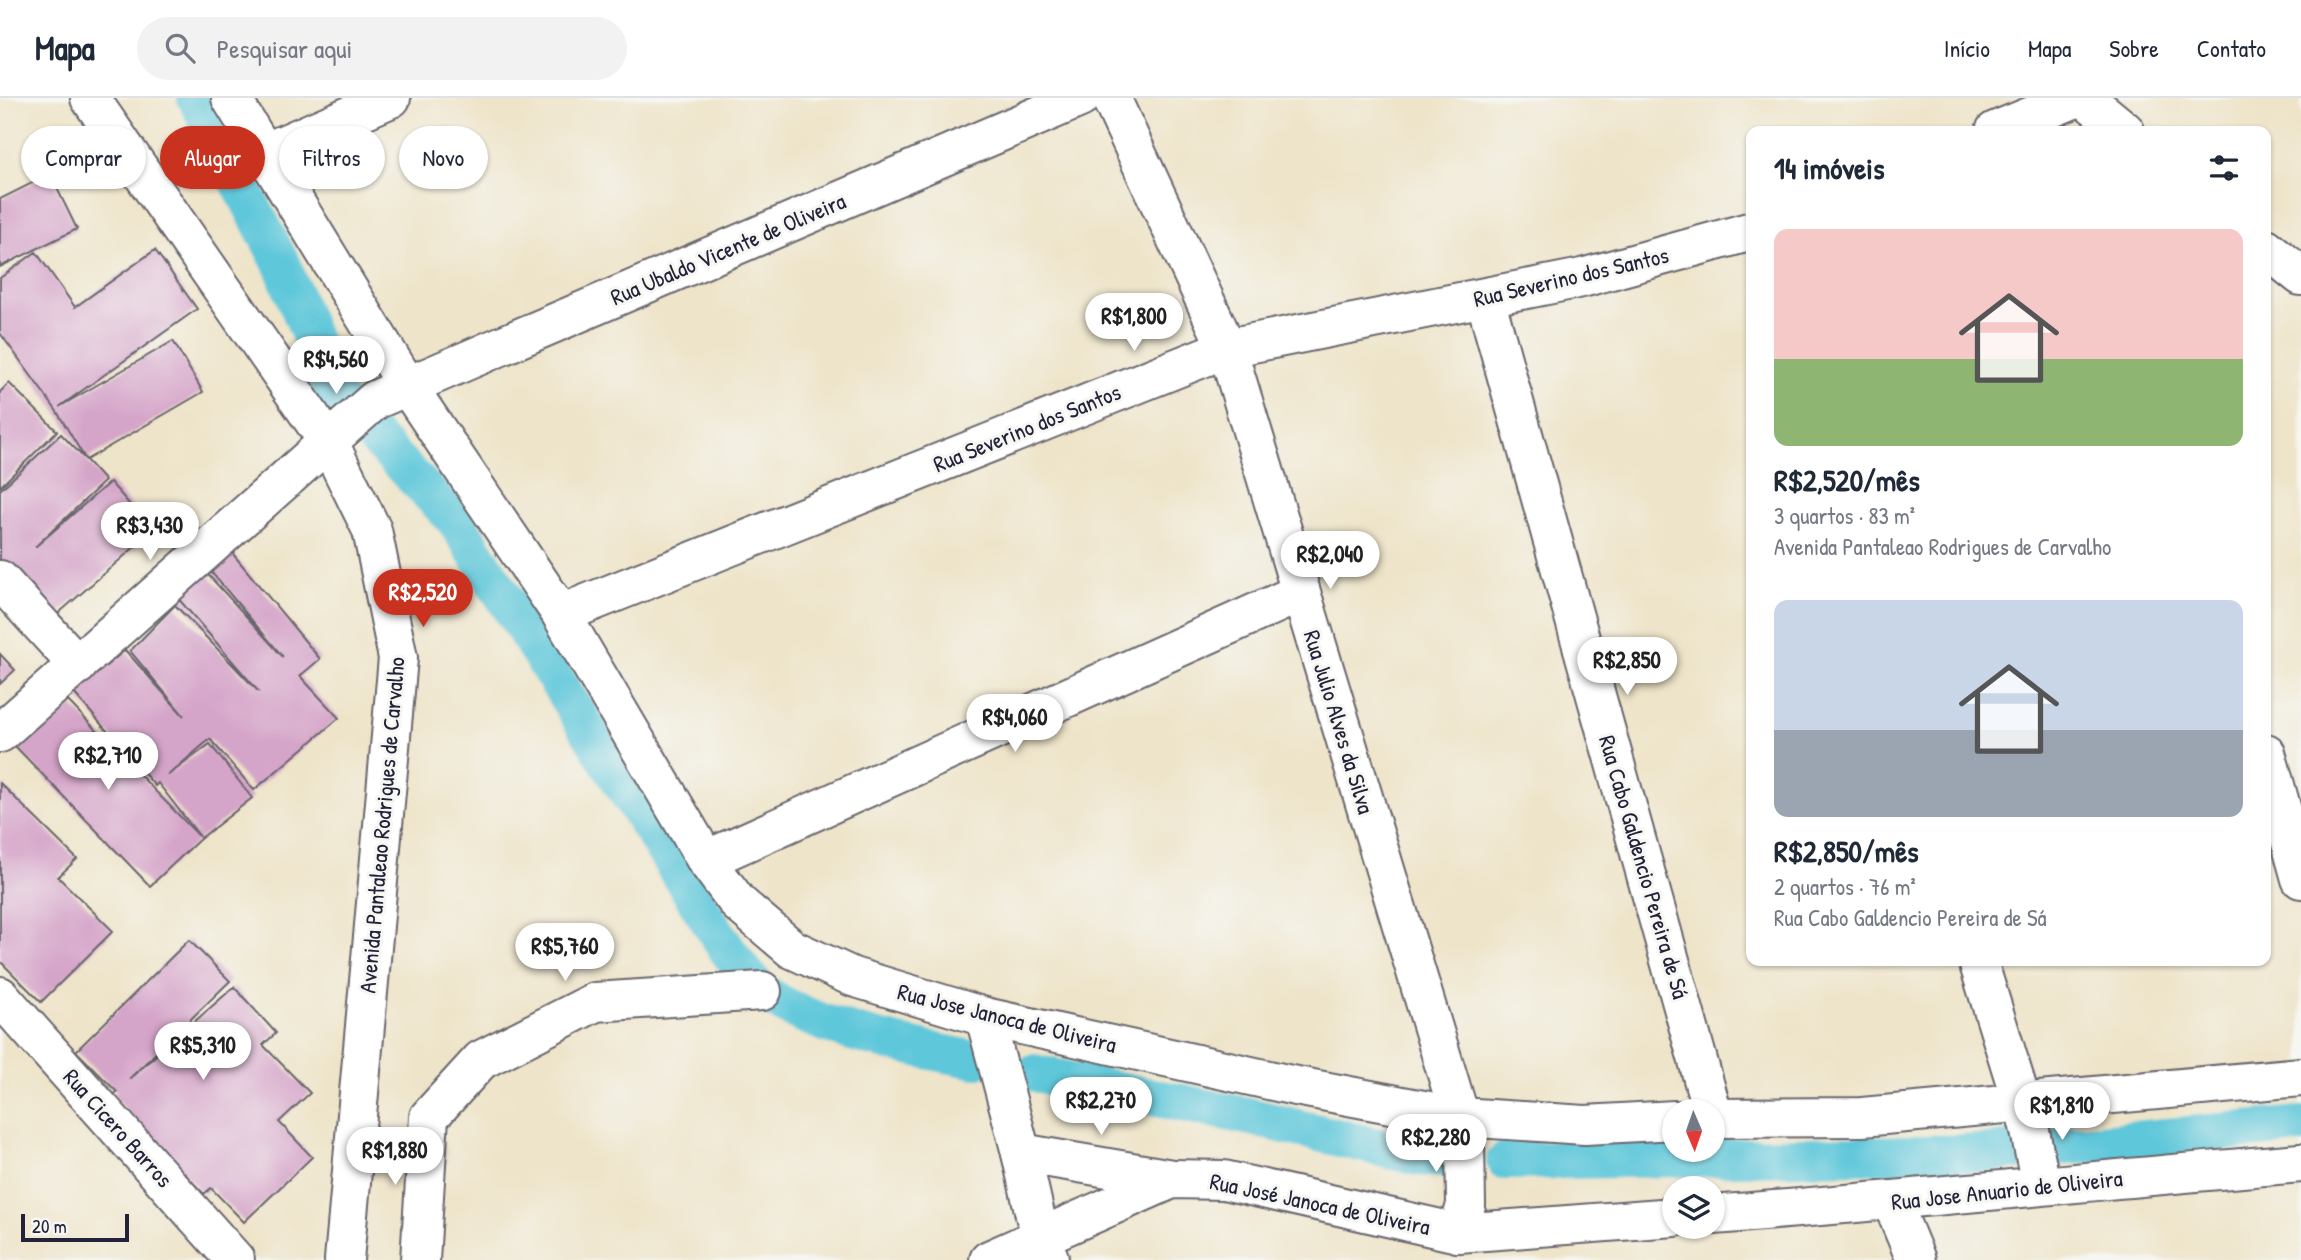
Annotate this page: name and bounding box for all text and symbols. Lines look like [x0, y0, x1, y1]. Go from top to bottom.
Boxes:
search box [137, 17, 627, 80]
text: Mapa [35, 26, 95, 70]
icon: search [161, 29, 199, 67]
text: Pesquisar aqui [217, 31, 352, 66]
text: Início [1944, 32, 1990, 64]
text: Mapa [2028, 32, 2071, 64]
text: Sobre [2109, 32, 2159, 64]
text: Contato [2197, 32, 2266, 64]
chip: Comprar [21, 126, 146, 189]
chip: Alugar [160, 126, 265, 189]
chip: Filtros [279, 126, 385, 189]
chip: Novo [399, 126, 488, 189]
text: 14 imóveis [1774, 148, 1884, 188]
icon: filters [2205, 149, 2243, 187]
street label: Rua Ubaldo Vicente de Oliveira [606, 185, 850, 312]
street label: Rua Severino dos Santos [1470, 239, 1672, 314]
icon: home [1946, 275, 2072, 401]
pin: R$1,800 [1069, 294, 1199, 353]
text: R$1,800 [1101, 300, 1167, 331]
pin: R$4,560 [271, 336, 401, 396]
text: R$4,560 [304, 343, 368, 374]
street label: Rua Severino dos Santos [929, 376, 1125, 479]
text: R$2,520/mês [1774, 460, 1920, 500]
text: 3 quartos · 83 m² [1774, 500, 1915, 531]
pin: R$3,430 [85, 503, 215, 562]
text: R$3,430 [117, 509, 183, 540]
text: Avenida Pantaleao Rodrigues de Carvalho [1774, 531, 2111, 562]
pin: R$2,040 [1265, 532, 1395, 591]
text: R$2,040 [1297, 538, 1363, 569]
pin: R$2,520 [358, 570, 488, 629]
text: R$2,520 [389, 576, 457, 607]
street label: Rua Julio Alves da Silva [1297, 626, 1382, 818]
pin: R$2,850 [1562, 638, 1692, 697]
text: R$2,850 [1593, 644, 1661, 675]
icon: home [1946, 646, 2072, 772]
street label: Avenida Pantaleao Rodrigues de Carvalho [351, 656, 412, 994]
pin: R$4,060 [950, 694, 1080, 754]
text: R$4,060 [982, 701, 1048, 732]
pin: R$2,710 [43, 732, 173, 792]
street label: Rua Cabo Galdencio Pereira de Sá [1592, 732, 1697, 1002]
text: R$2,710 [74, 739, 142, 770]
text: R$2,850/mês [1774, 831, 1919, 871]
text: 2 quartos · 76 m² [1774, 871, 1916, 902]
text: Rua Cabo Galdencio Pereira de Sá [1774, 902, 2046, 933]
pin: R$5,760 [500, 924, 630, 983]
text: R$5,760 [531, 930, 599, 961]
street label: Rua Jose Janoca de Oliveira [895, 975, 1120, 1060]
pin: R$5,310 [138, 1023, 268, 1082]
text: R$5,310 [170, 1029, 236, 1060]
street label: Rua Cicero Barros [57, 1062, 180, 1194]
pin: R$2,270 [1036, 1077, 1166, 1137]
pin: R$1,810 [1997, 1082, 2127, 1142]
text: R$2,270 [1066, 1084, 1136, 1115]
text: R$1,810 [2030, 1089, 2094, 1120]
north arrow [1662, 1099, 1726, 1162]
map controls [1662, 1099, 1725, 1239]
pin: R$2,280 [1371, 1114, 1501, 1174]
text: R$2,280 [1402, 1121, 1470, 1152]
pin: R$1,880 [330, 1128, 460, 1187]
text: R$1,880 [362, 1134, 428, 1165]
street label: Rua Jose Anuario de Oliveira [1890, 1162, 2124, 1217]
street label: Rua José Janoca de Oliveira [1207, 1165, 1433, 1242]
button: layers [1662, 1176, 1725, 1239]
scale bar [21, 1211, 130, 1243]
text: 20 m [32, 1213, 67, 1239]

